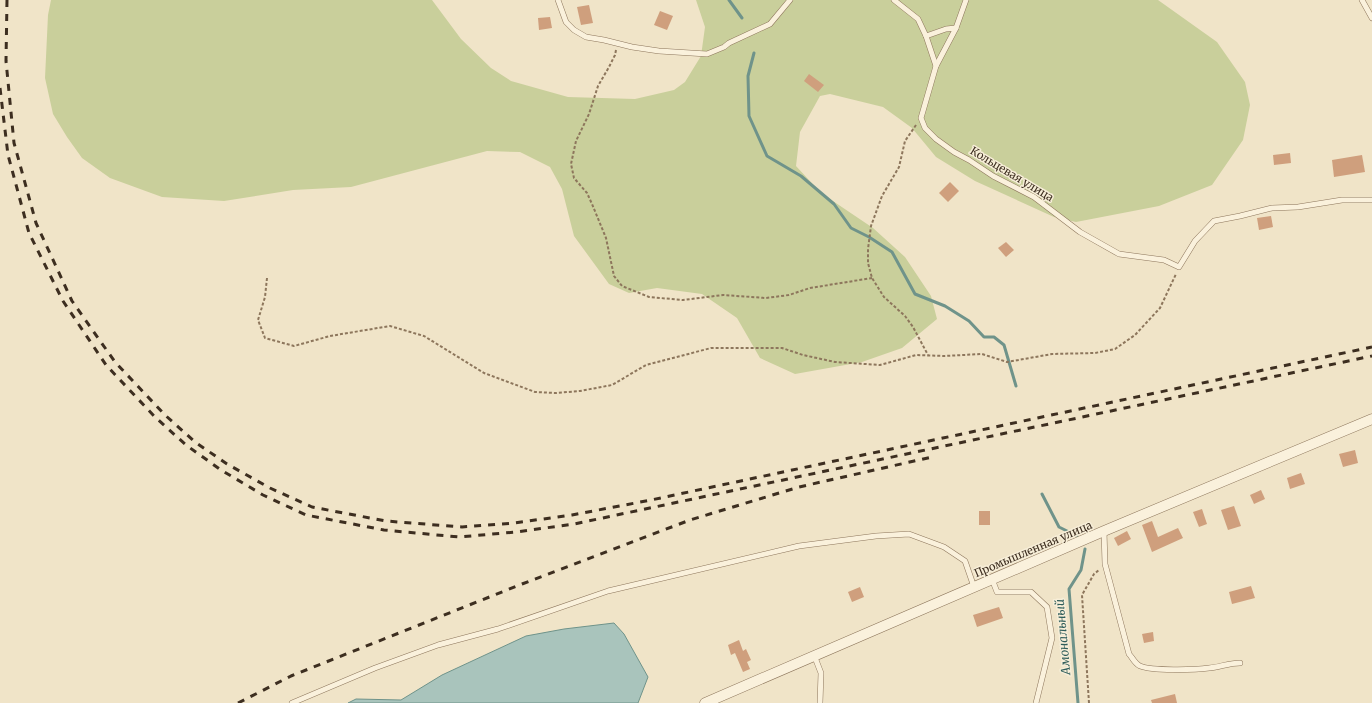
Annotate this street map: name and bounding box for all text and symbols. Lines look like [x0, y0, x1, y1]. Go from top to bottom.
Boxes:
street label: Кольцевая улица [968, 144, 1056, 205]
street label: Промышленная улица [972, 518, 1094, 580]
water label: Амональный [1052, 598, 1073, 677]

